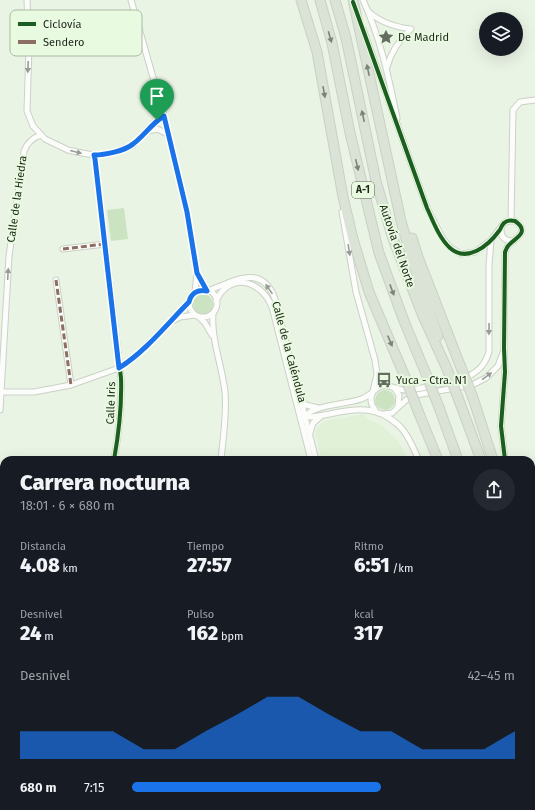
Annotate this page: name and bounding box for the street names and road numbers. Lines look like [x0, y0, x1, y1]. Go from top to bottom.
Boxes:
street label: Calle de la Hiedra [4, 155, 30, 243]
road number: A-1 [352, 182, 374, 198]
street label: Autovía del Norte [377, 203, 417, 289]
street label: Calle de la Caléndula [269, 300, 309, 404]
street label: Calle Iris [104, 381, 118, 425]

